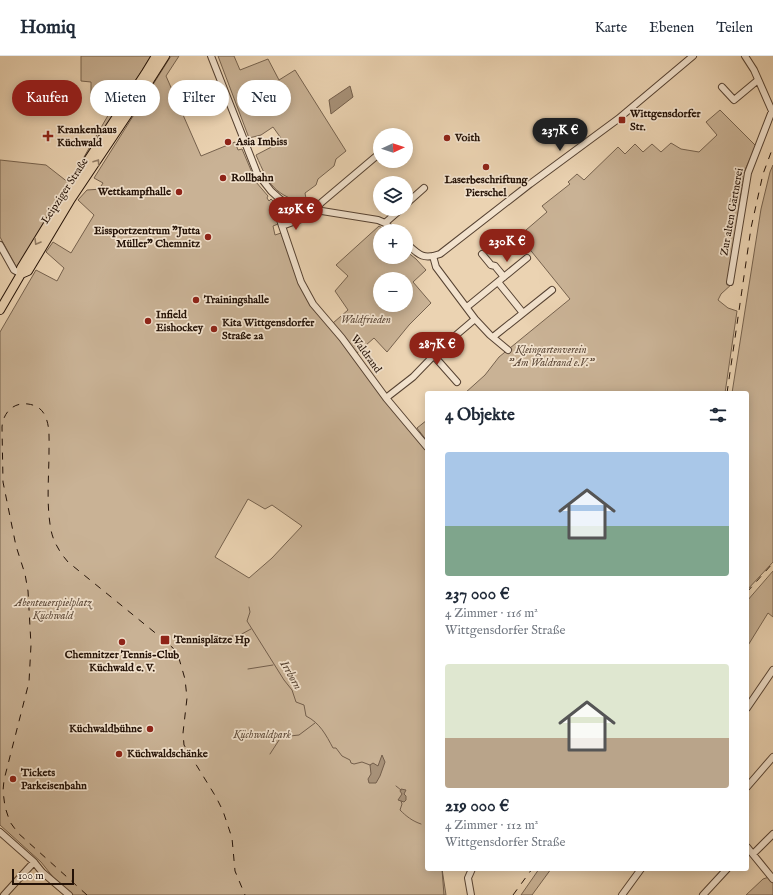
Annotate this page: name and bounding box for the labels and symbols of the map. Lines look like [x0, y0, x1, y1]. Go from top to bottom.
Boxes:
place label: Wittgensdorfer Str. [629, 107, 701, 134]
marker: Wittgensdorfer Str. [617, 115, 627, 125]
pin: 237K € [527, 118, 593, 152]
place label: Krankenhaus Küchwald [57, 123, 117, 150]
north arrow [373, 128, 413, 168]
marker: Krankenhaus Küchwald [42, 130, 54, 142]
place label: Voith [454, 131, 480, 145]
marker: Voith [442, 133, 452, 143]
place label: Asia Imbiss [235, 135, 287, 149]
marker: Asia Imbiss [223, 137, 233, 147]
street label: Leipziger Straße [38, 155, 92, 227]
one-way arrow [92, 159, 99, 166]
marker: Laserbeschriftung Pierschel [481, 162, 491, 172]
street label: Zur alten Gärtnerei [717, 167, 747, 257]
place label: Rollbahn [231, 171, 274, 185]
marker: Rollbahn [218, 173, 228, 183]
place label: Laserbeschriftung Pierschel [443, 173, 529, 200]
place label: Wettkampfhalle [97, 185, 171, 199]
marker: Wettkampfhalle [174, 187, 184, 197]
pin: 219K € [263, 197, 329, 231]
place label: Eissportzentrum "Jutta Müller" Chemnitz [94, 224, 201, 251]
pin: 230K € [474, 229, 540, 263]
marker: Eissportzentrum "Jutta Müller" Chemnitz [203, 232, 213, 242]
one-way arrow [34, 238, 41, 245]
place label: Trainingshalle [203, 293, 269, 307]
marker: Trainingshalle [191, 295, 201, 305]
place label: Infield Eishockey [156, 308, 204, 335]
park label: Waldfrieden [341, 313, 391, 327]
marker: Infield Eishockey [143, 316, 153, 326]
place label: Kita Wittgensdorfer Straße 2a [222, 316, 315, 343]
marker: Kita Wittgensdorfer Straße 2a [209, 324, 219, 334]
street label: Waldrand [347, 332, 385, 376]
pin: 287K € [404, 332, 470, 366]
park label: Kleingartenverein "Am Waldrand e.V." [508, 343, 596, 370]
park label: Abenteuerspielplatz Küchwald [14, 596, 93, 623]
place label: Tennisplätze Hp [173, 633, 250, 647]
marker: Tennisplätze Hp [159, 634, 171, 646]
marker: Chemnitzer Tennis-Club Küchwald e. V. [117, 637, 127, 647]
place label: Chemnitzer Tennis-Club Küchwald e. V. [65, 648, 179, 675]
water label: Irrborn [276, 657, 306, 693]
place label: Küchwaldbühne [69, 722, 142, 736]
marker: Küchwaldbühne [145, 724, 155, 734]
park label: Küchwaldpark [232, 728, 291, 742]
place label: Küchwaldschänke [127, 747, 208, 761]
marker: Küchwaldschänke [114, 749, 124, 759]
place label: Tickets Parkeisenbahn [20, 766, 87, 793]
marker: Tickets Parkeisenbahn [8, 774, 18, 784]
scale bar [12, 867, 74, 886]

